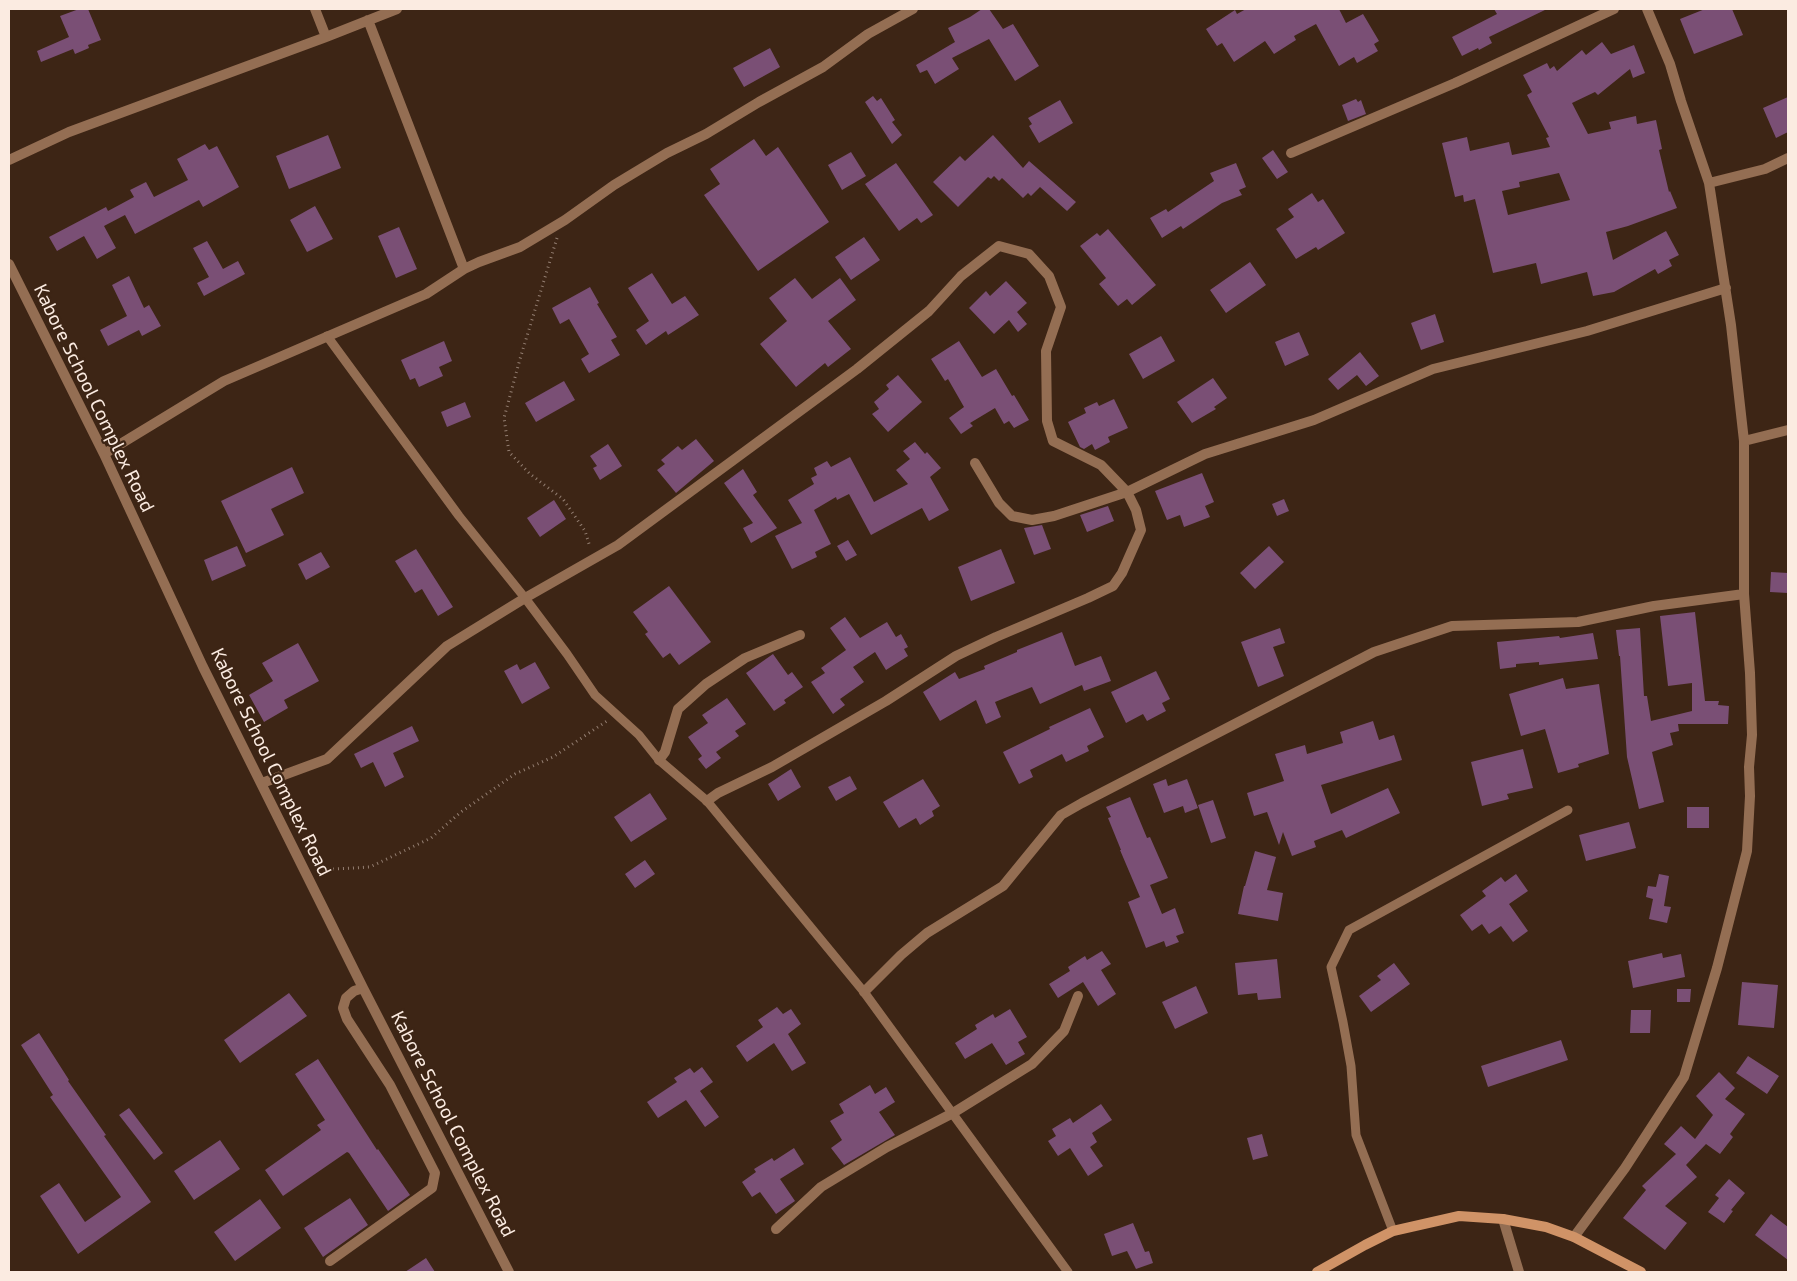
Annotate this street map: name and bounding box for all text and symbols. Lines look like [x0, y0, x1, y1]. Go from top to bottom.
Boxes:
street label: Kabore School Complex Road [29, 280, 159, 516]
street label: Kabore School Complex Road [206, 644, 336, 880]
street label: Kabore School Complex Road [386, 1007, 520, 1241]

